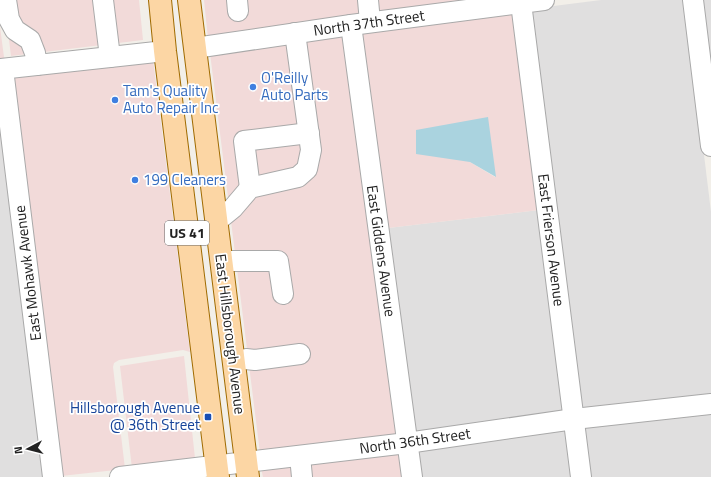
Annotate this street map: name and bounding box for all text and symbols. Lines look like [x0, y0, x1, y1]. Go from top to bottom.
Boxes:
street label: North 37th Street [312, 3, 427, 42]
place label: O'Reilly Auto Parts [261, 66, 328, 106]
place label: Tam's Quality Auto Repair Inc [123, 79, 219, 119]
marker: O'Reilly Auto Parts [248, 82, 258, 92]
marker: Tam's Quality Auto Repair Inc [110, 95, 120, 105]
place label: 199 Cleaners [143, 168, 226, 191]
street label: East Frierson Avenue [532, 172, 571, 308]
marker: 199 Cleaners [130, 175, 140, 185]
street label: East Giddens Avenue [361, 184, 402, 318]
street label: East Mohawk Avenue [8, 204, 47, 342]
road number: US 41 [165, 221, 209, 245]
street label: East Hillsborough Avenue [209, 252, 252, 415]
place label: Hillsborough Avenue @ 36th Street [70, 396, 201, 436]
marker: Hillsborough Avenue @ 36th Street [203, 412, 213, 422]
street label: North 36th Street [358, 421, 473, 460]
north arrow [8, 429, 48, 469]
text: N [10, 445, 26, 455]

